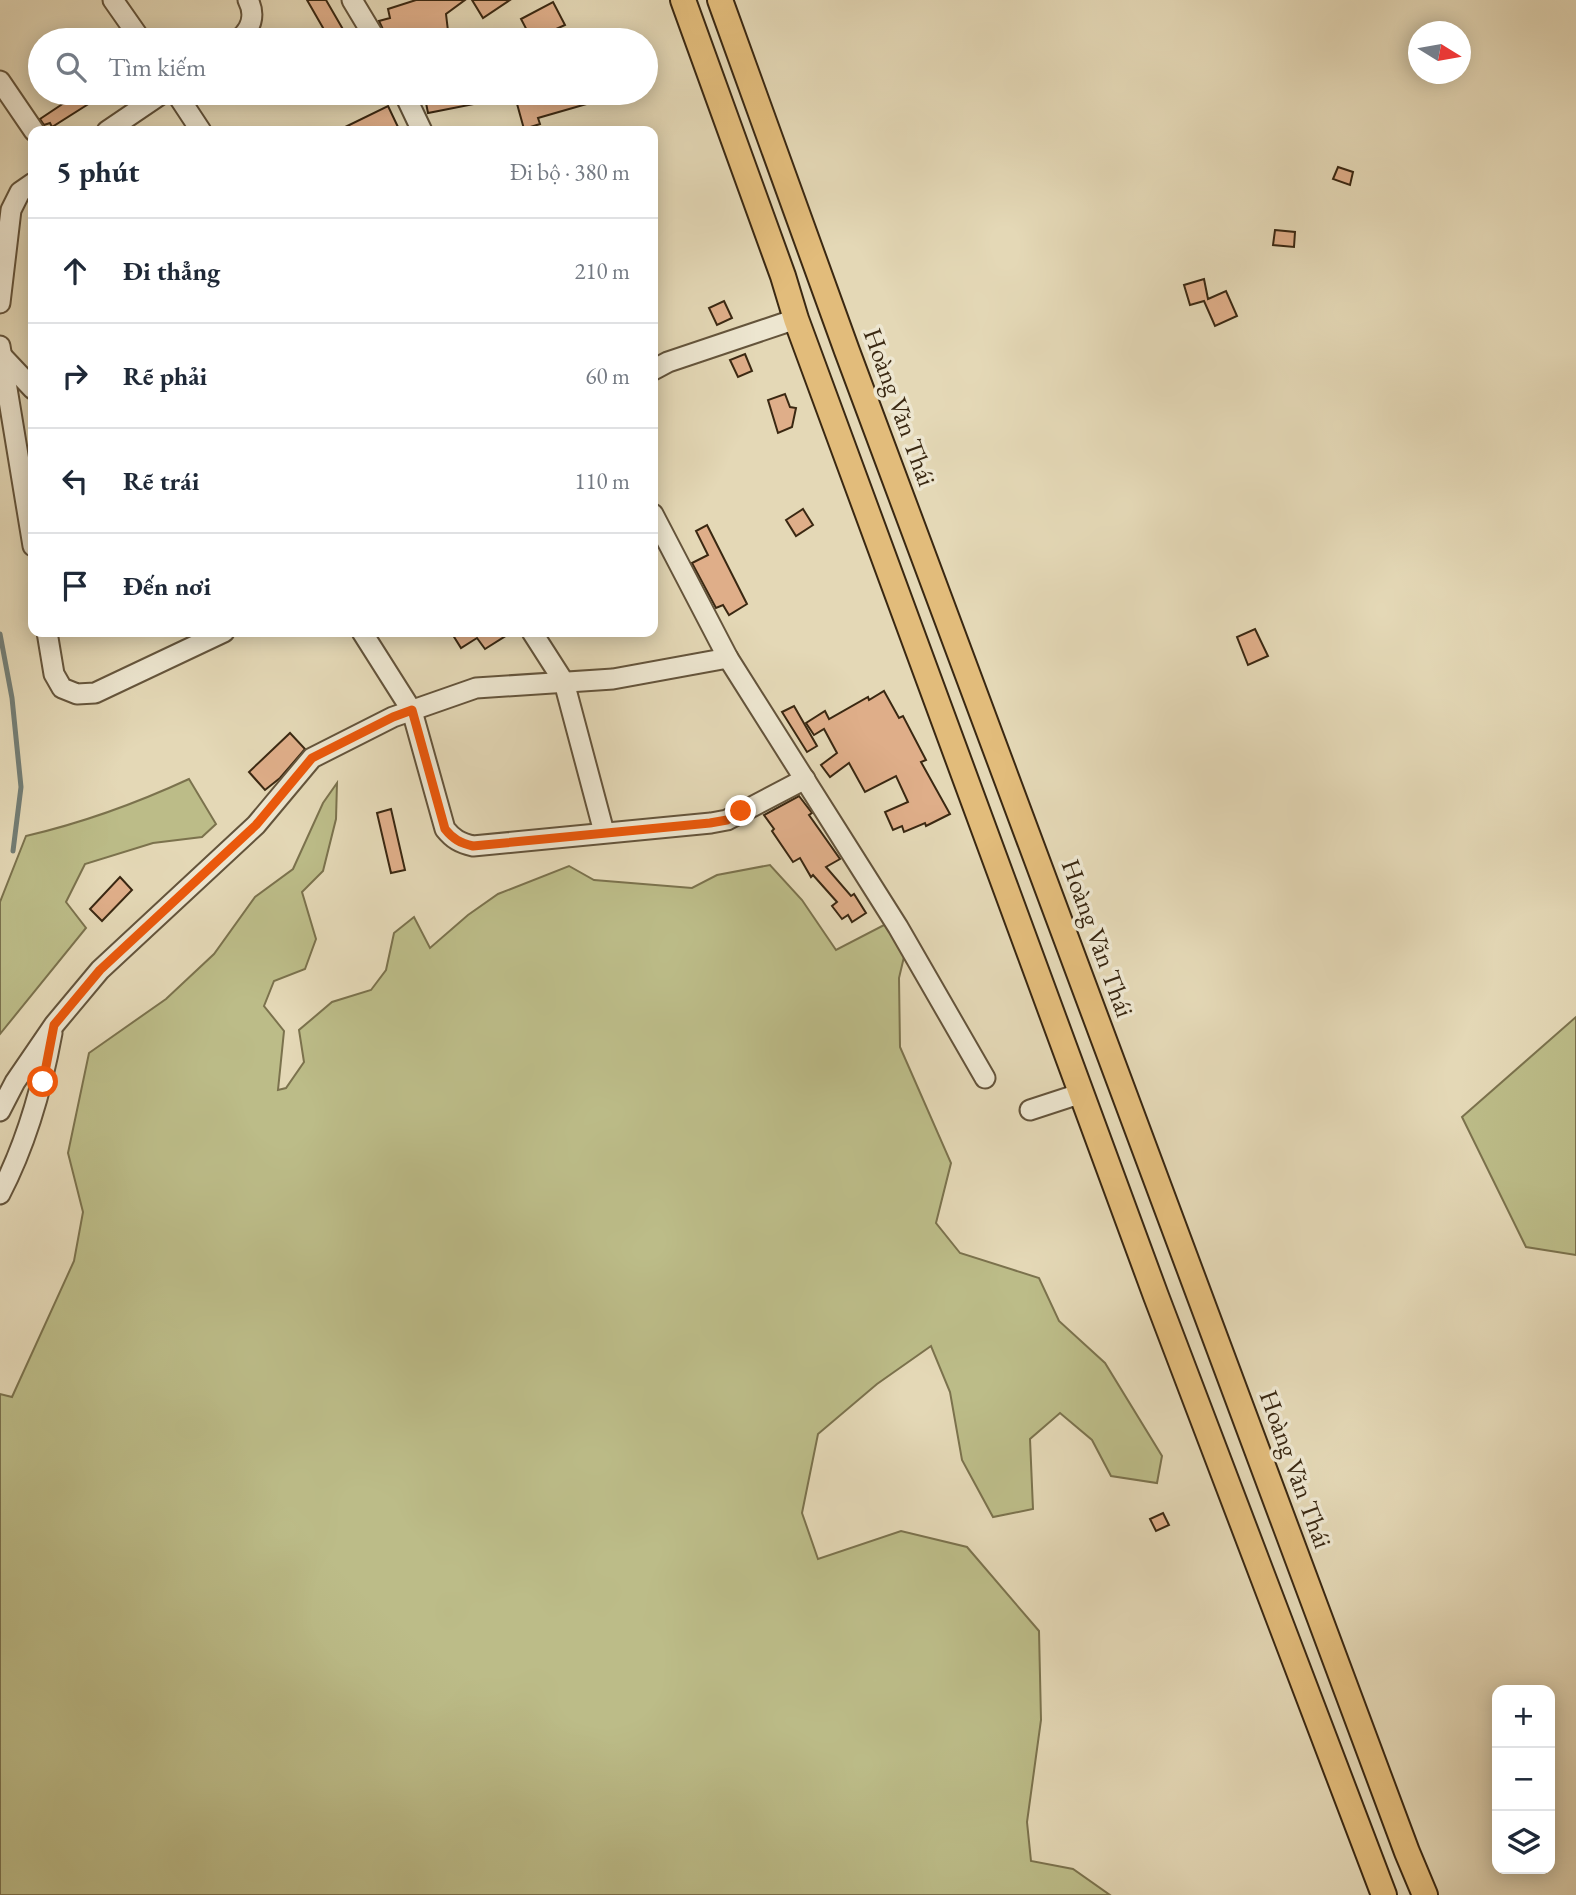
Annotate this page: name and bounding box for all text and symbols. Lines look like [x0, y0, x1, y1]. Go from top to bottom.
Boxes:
north arrow [1408, 21, 1471, 84]
search box [28, 28, 658, 105]
icon: search [52, 48, 90, 86]
text: Tìm kiếm [108, 50, 206, 84]
text: 5 phút [56, 152, 140, 191]
text: Đi bộ · 380 m [510, 157, 630, 187]
icon: ahead [56, 252, 94, 290]
text: Đi thẳng [123, 254, 220, 288]
text: 210 m [574, 256, 630, 286]
street label: Hoàng Văn Thái [856, 323, 944, 491]
icon: right [56, 357, 94, 395]
text: Rẽ phải [123, 359, 207, 393]
text: 60 m [585, 361, 630, 391]
icon: left [56, 462, 94, 500]
text: Rẽ trái [123, 464, 199, 498]
text: 110 m [574, 466, 630, 496]
icon: arrive [56, 567, 94, 605]
text: Đến nơi [123, 569, 211, 603]
route end [725, 795, 756, 826]
street label: Hoàng Văn Thái [1054, 854, 1142, 1022]
route start [27, 1066, 58, 1097]
street label: Hoàng Văn Thái [1252, 1385, 1340, 1553]
map controls [1492, 1685, 1555, 1874]
button: + [1492, 1685, 1555, 1748]
button: − [1492, 1748, 1555, 1811]
button: layers [1492, 1811, 1555, 1874]

